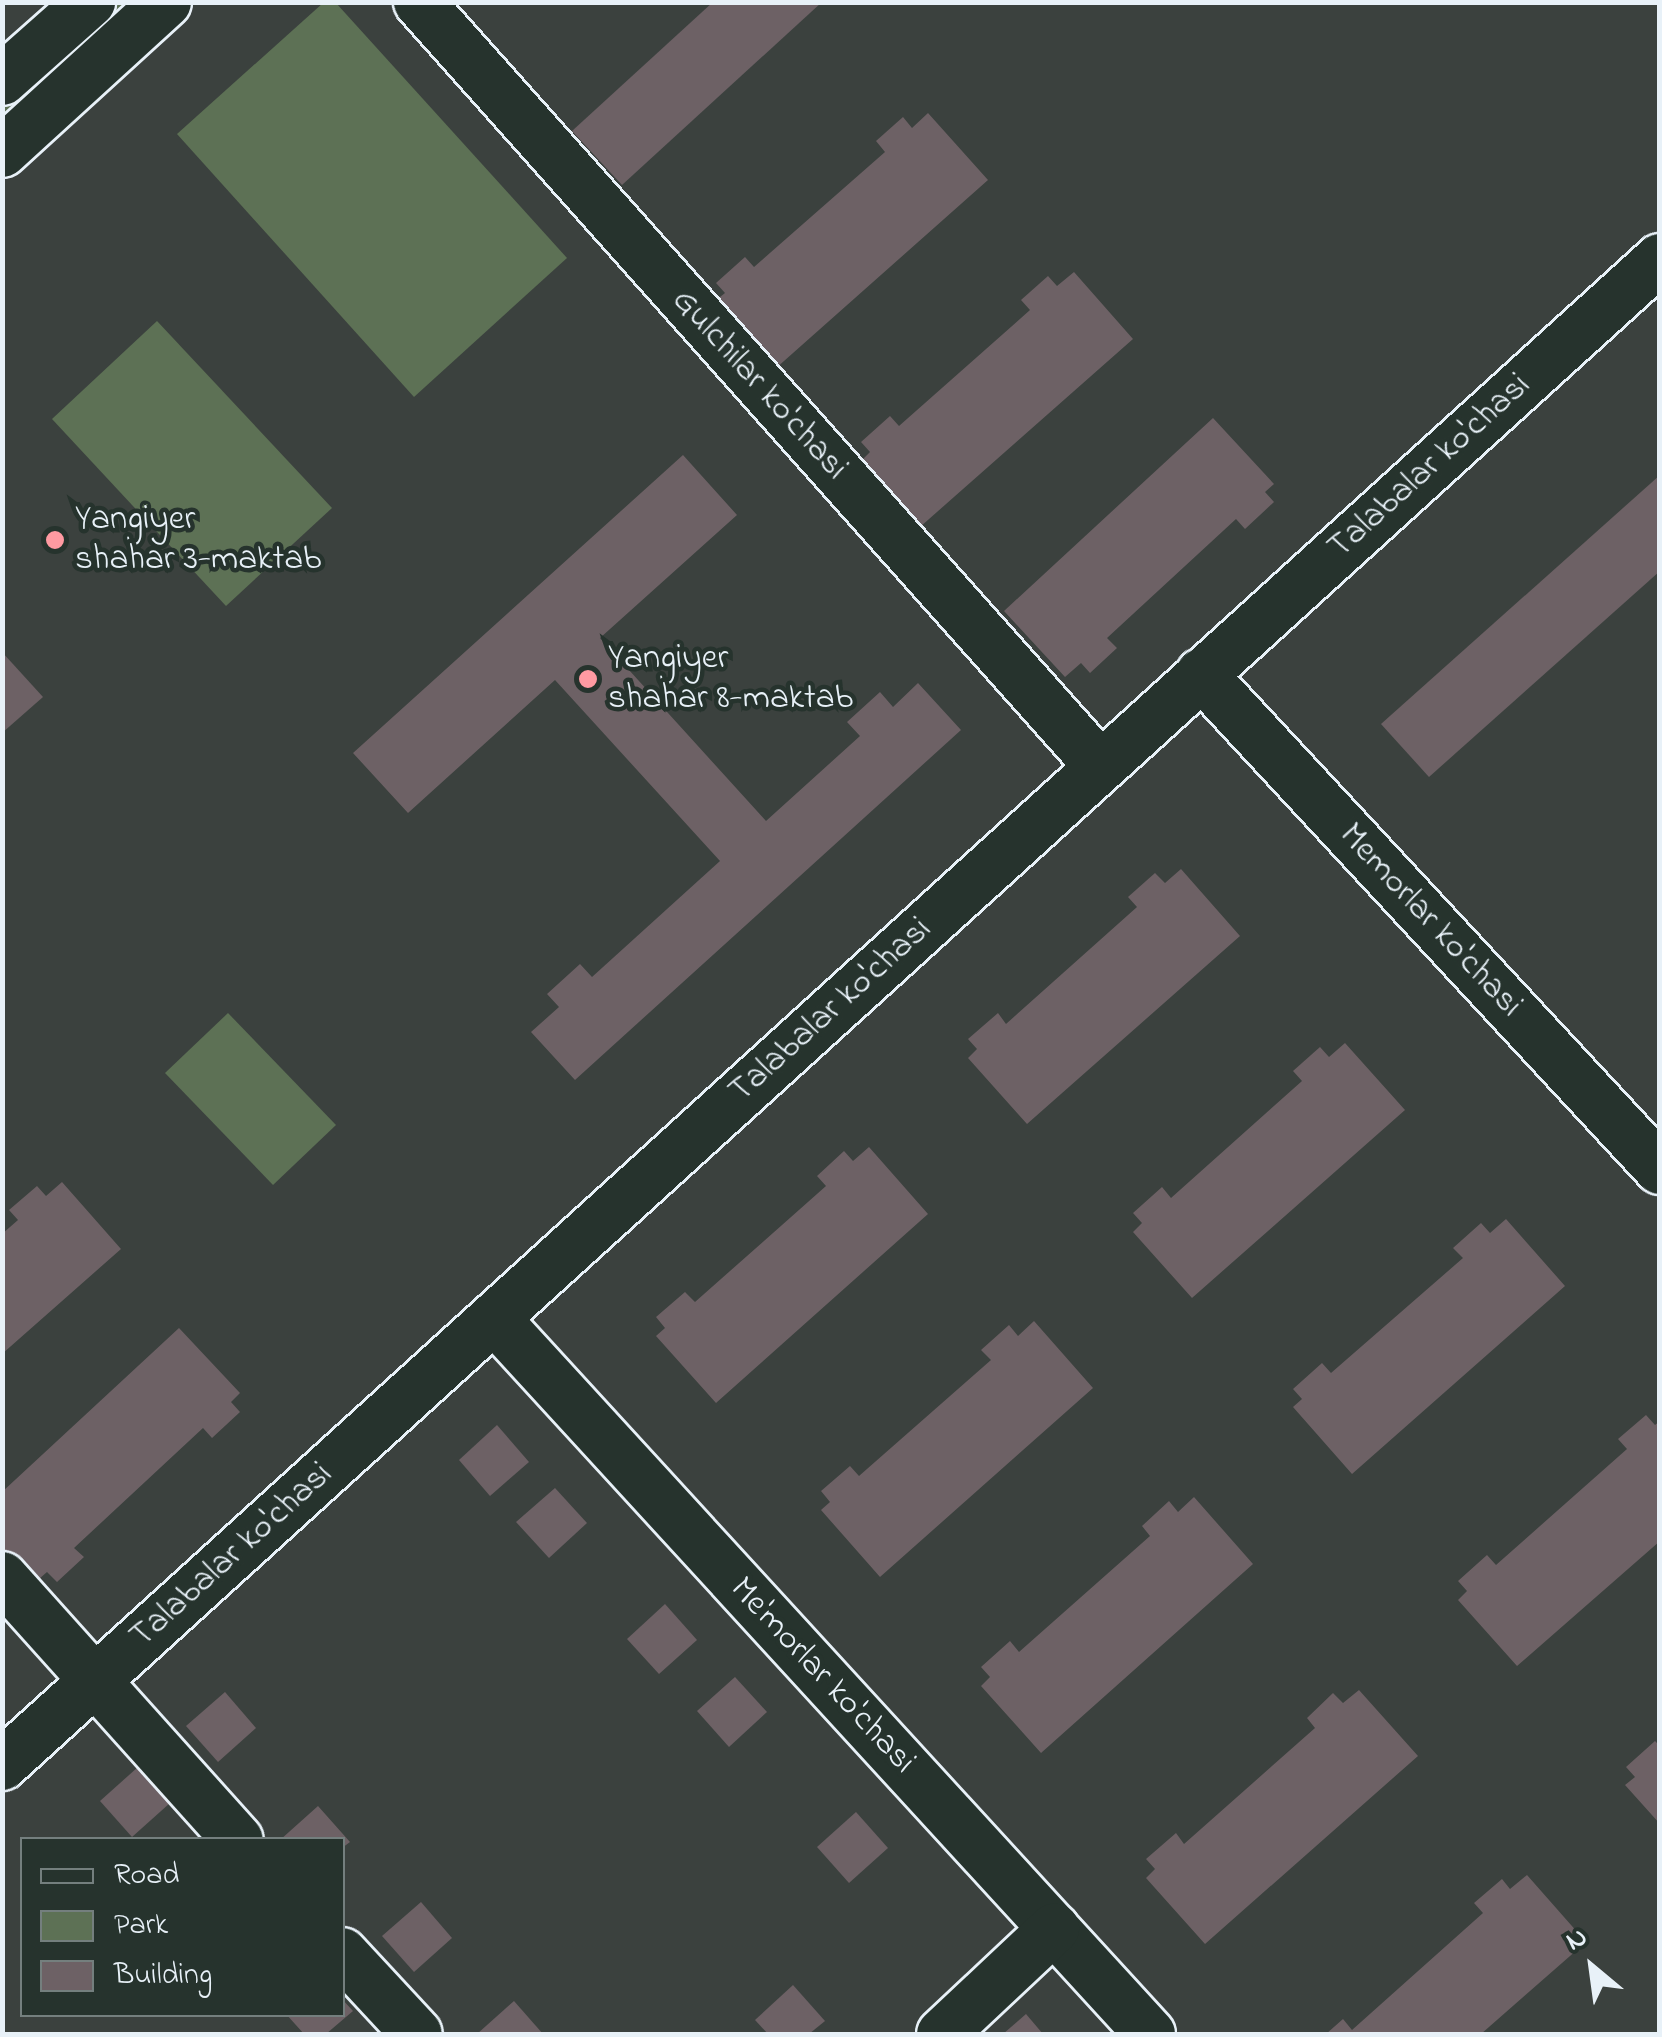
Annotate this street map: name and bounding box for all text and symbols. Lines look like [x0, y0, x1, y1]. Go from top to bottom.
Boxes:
street label: Gulchilar ko'chasi [662, 281, 856, 489]
street label: Talabalar ko'chasi [1320, 365, 1540, 569]
place label: Yangiyer shahar 3-maktab [75, 499, 322, 581]
marker: Yangiyer shahar 3-maktab [44, 529, 66, 551]
place label: Yangiyer shahar 8-maktab [608, 638, 853, 720]
marker: Yangiyer shahar 8-maktab [577, 668, 599, 690]
street label: Memorlar ko'chasi [1329, 815, 1531, 1027]
street label: Talabalar ko'chasi [721, 909, 941, 1113]
street label: Talabalar ko'chasi [122, 1454, 342, 1658]
street label: Me'morlar ko'chasi [720, 1569, 924, 1783]
legend [20, 1837, 345, 2017]
text: Road [114, 1854, 179, 1898]
text: Park [114, 1904, 168, 1948]
north arrow [1542, 1917, 1642, 2017]
text: N [1559, 1918, 1595, 1963]
text: Building [114, 1954, 212, 1998]

